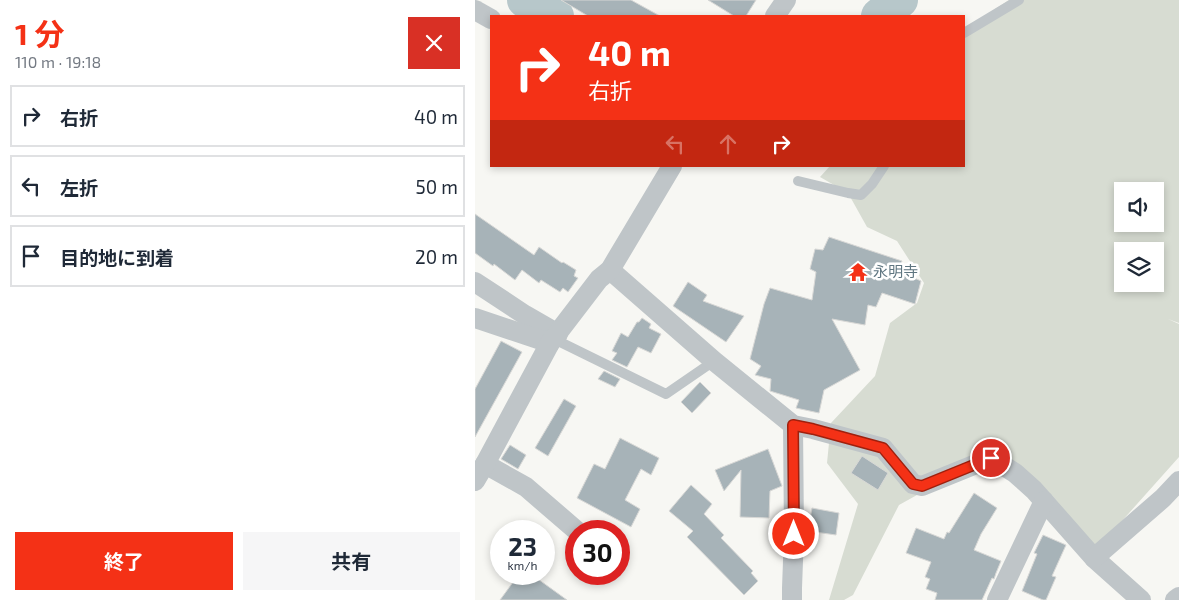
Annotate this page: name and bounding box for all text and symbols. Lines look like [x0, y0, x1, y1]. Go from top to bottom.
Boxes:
text: 1 分 [15, 15, 64, 51]
button: close [408, 17, 460, 69]
text: 40 m [588, 31, 671, 73]
icon: right [505, 35, 570, 100]
text: 110 m · 19:18 [15, 52, 101, 71]
text: 右折 [588, 77, 632, 103]
icon: right [17, 102, 45, 130]
text: 40 m [414, 105, 458, 128]
text: 右折 [60, 106, 98, 129]
icon: left [661, 130, 689, 158]
icon: ahead [714, 130, 742, 158]
icon: right [767, 130, 795, 158]
icon: left [17, 172, 45, 200]
text: 50 m [415, 175, 458, 198]
text: 左折 [60, 176, 98, 199]
map controls [1114, 182, 1164, 292]
button: sound [1114, 182, 1164, 232]
icon: arrive [17, 242, 45, 270]
button: layers [1114, 242, 1164, 292]
text: 20 m [415, 245, 458, 268]
text: 目的地に到着 [60, 246, 174, 269]
temple icon: 永明寺 [847, 261, 869, 283]
place label: 永明寺 [873, 262, 918, 280]
pin [970, 437, 1012, 479]
icon: arrive [977, 444, 1005, 472]
position arrow [767, 507, 819, 559]
speed limit sign: 30 [565, 520, 630, 585]
text: 23 [508, 531, 537, 561]
button: 終了 [15, 532, 233, 590]
button: 共有 [243, 532, 460, 590]
text: km/h [508, 558, 537, 572]

